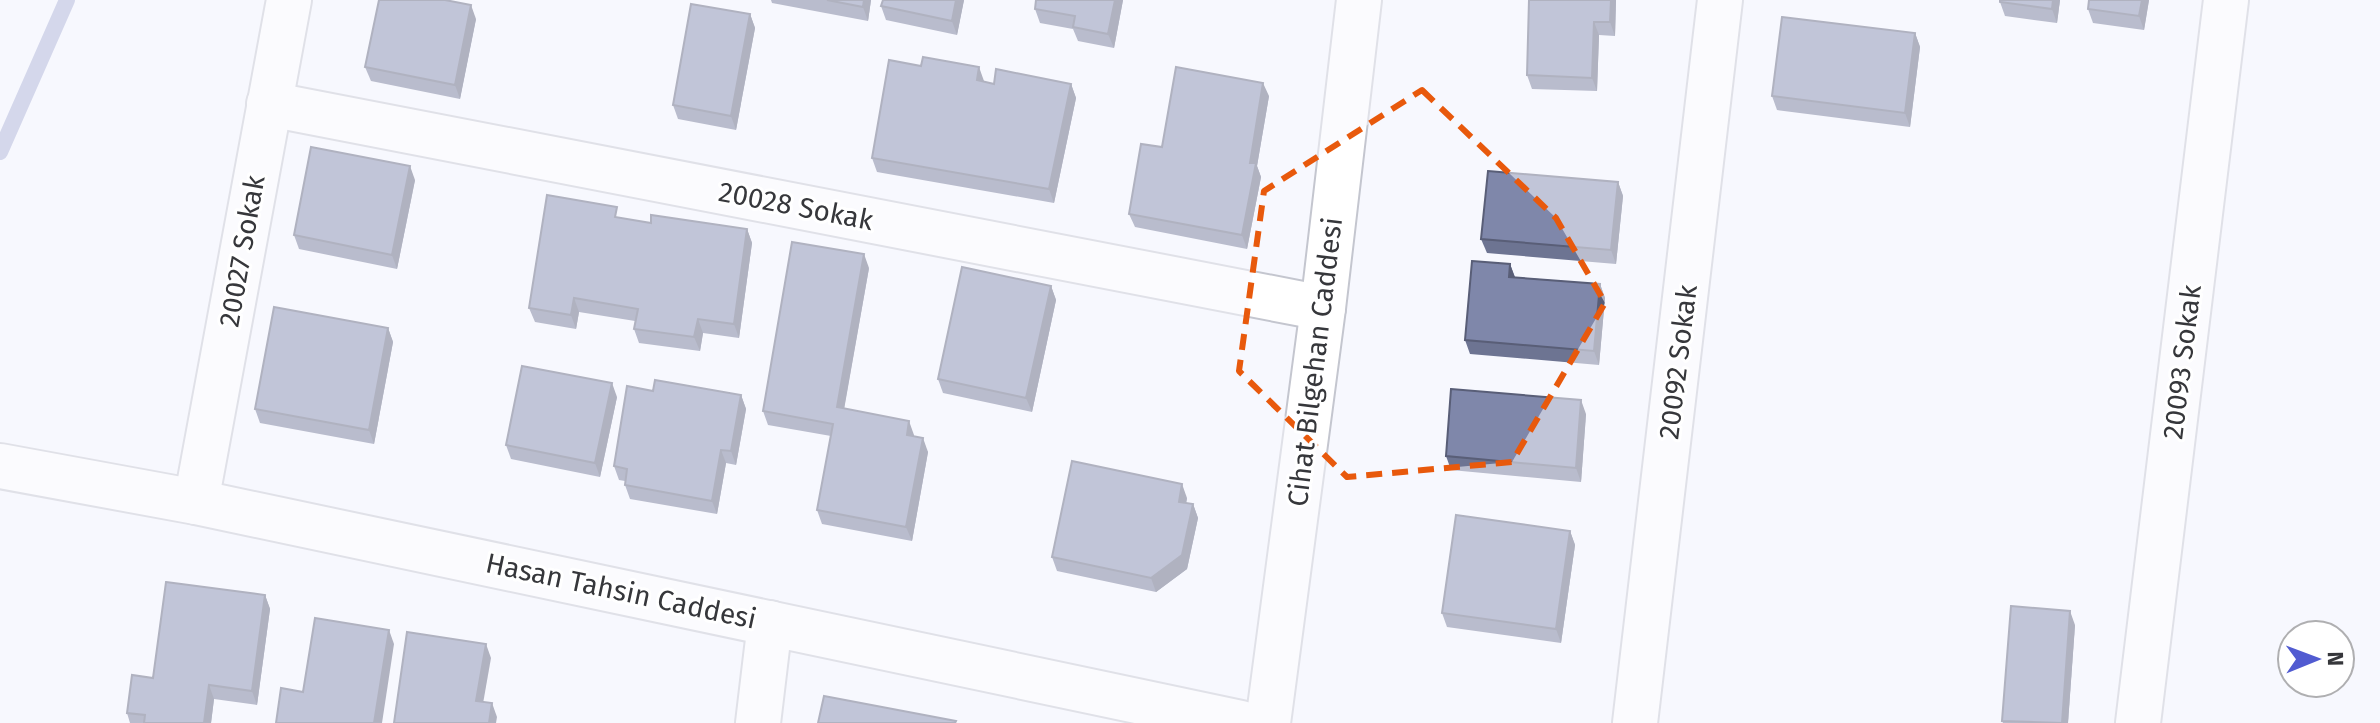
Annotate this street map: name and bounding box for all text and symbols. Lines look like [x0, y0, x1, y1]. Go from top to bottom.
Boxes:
street label: 20027 Sokak [212, 172, 272, 329]
street label: 20028 Sokak [716, 175, 877, 237]
street label: Cihat Bilgehan Caddesi [1281, 216, 1349, 508]
street label: 20092 Sokak [1652, 282, 1704, 441]
street label: 20093 Sokak [2156, 282, 2208, 441]
street label: Hasan Tahsin Caddesi [483, 546, 759, 636]
north arrow [2276, 619, 2356, 699]
text: N [2322, 651, 2349, 666]

